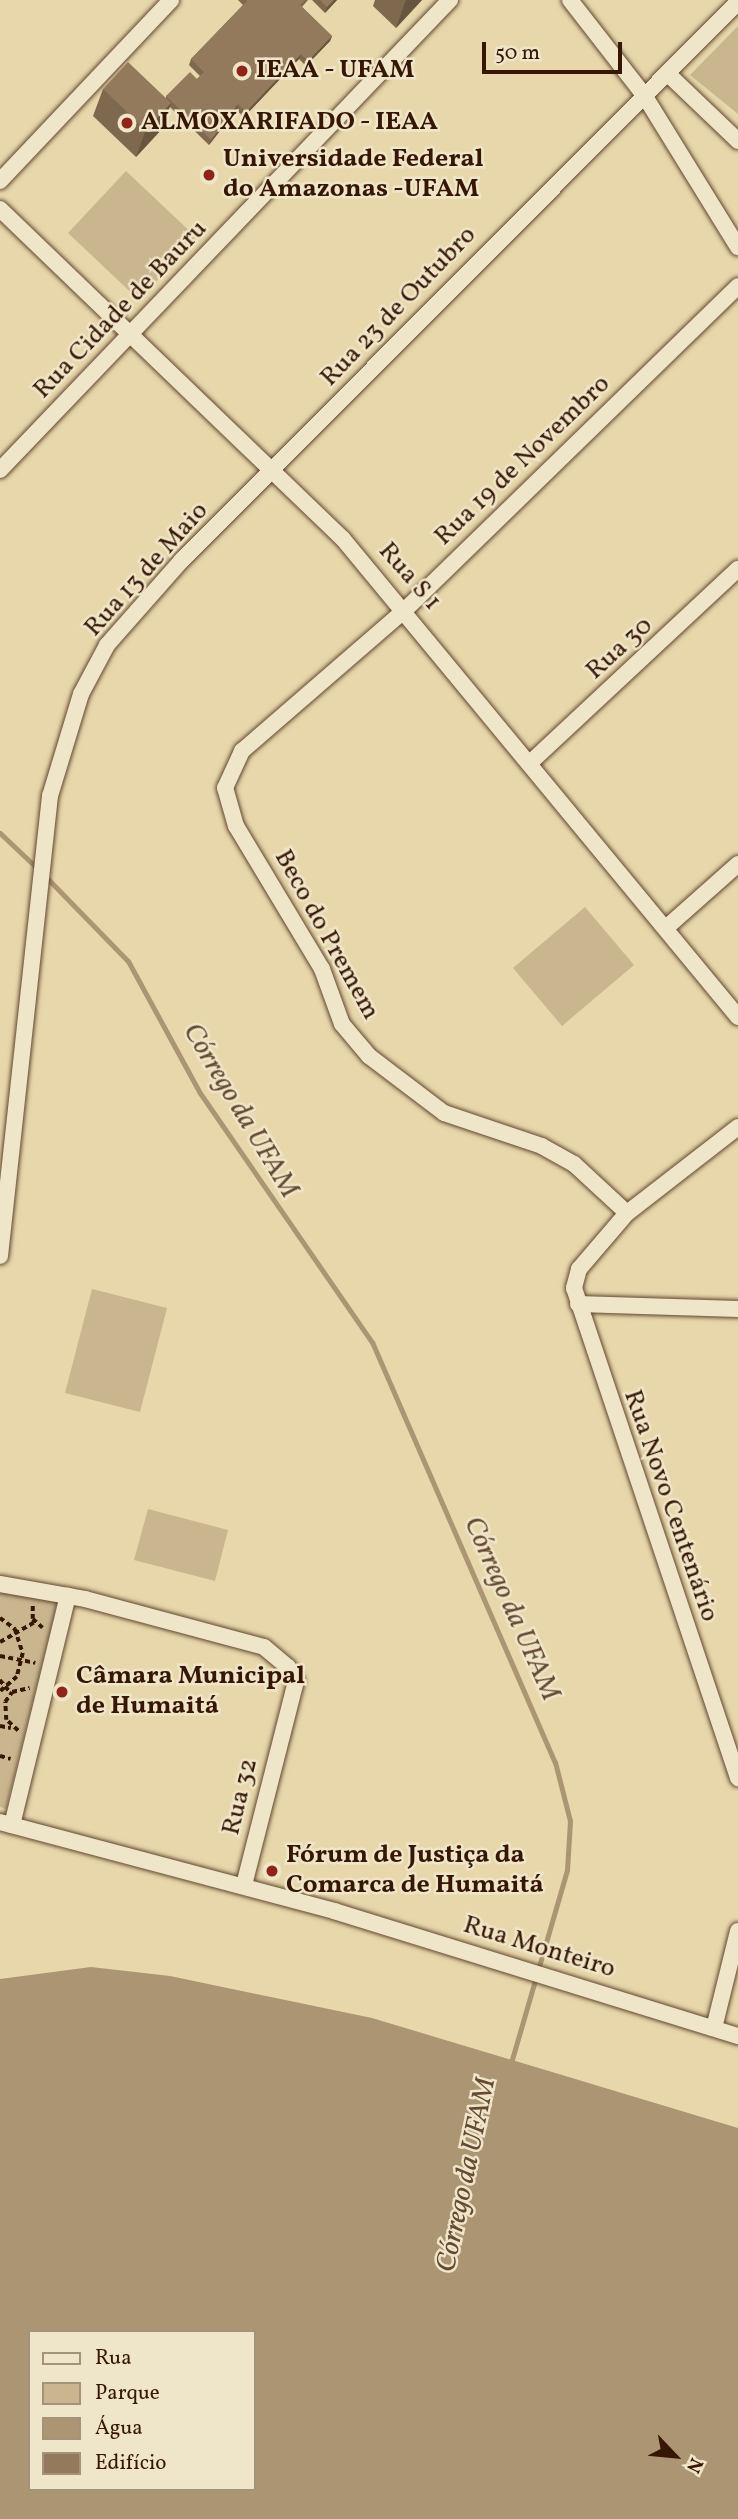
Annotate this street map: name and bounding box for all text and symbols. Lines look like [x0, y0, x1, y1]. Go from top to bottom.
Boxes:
scale bar [486, 28, 626, 72]
text: 50 m [495, 39, 540, 68]
place label: IEAA - UFAM [256, 55, 416, 87]
marker: IEAA - UFAM [234, 63, 250, 79]
place label: ALMOXARIFADO - IEAA [141, 107, 439, 139]
marker: ALMOXARIFADO - IEAA [119, 115, 135, 131]
place label: Universidade Federal do Amazonas -UFAM [223, 144, 484, 206]
marker: Universidade Federal do Amazonas -UFAM [201, 167, 217, 183]
street label: Rua Cidade de Bauru [28, 214, 214, 406]
street label: Rua 23 de Outubro [315, 220, 483, 394]
street label: Rua 19 de Novembro [429, 369, 617, 553]
street label: Rua 13 de Maio [78, 496, 216, 644]
street label: Rua S 1 [371, 536, 447, 618]
street label: Rua 30 [580, 611, 660, 687]
street label: Beco do Premem [266, 845, 386, 1025]
water label: Córrego da UFAM [175, 1018, 305, 1204]
street label: Rua Novo Centenário [616, 1386, 724, 1626]
water label: Córrego da UFAM [455, 1512, 567, 1706]
place label: Câmara Municipal de Humaitá [76, 1661, 305, 1722]
marker: Câmara Municipal de Humaitá [54, 1684, 70, 1700]
street label: Rua 32 [216, 1755, 266, 1839]
place label: Fórum de Justiça da Comarca de Humaitá [286, 1840, 544, 1902]
marker: Fórum de Justiça da Comarca de Humaitá [264, 1863, 280, 1879]
street label: Rua Monteiro [459, 1910, 619, 1986]
water label: Córrego da UFAM [430, 2075, 504, 2275]
legend [28, 2330, 256, 2491]
text: Rua [95, 2344, 132, 2373]
text: Parque [95, 2379, 160, 2408]
text: Água [95, 2414, 143, 2443]
north arrow [640, 2421, 710, 2491]
text: Edifício [95, 2449, 167, 2478]
text: N [679, 2453, 709, 2477]

